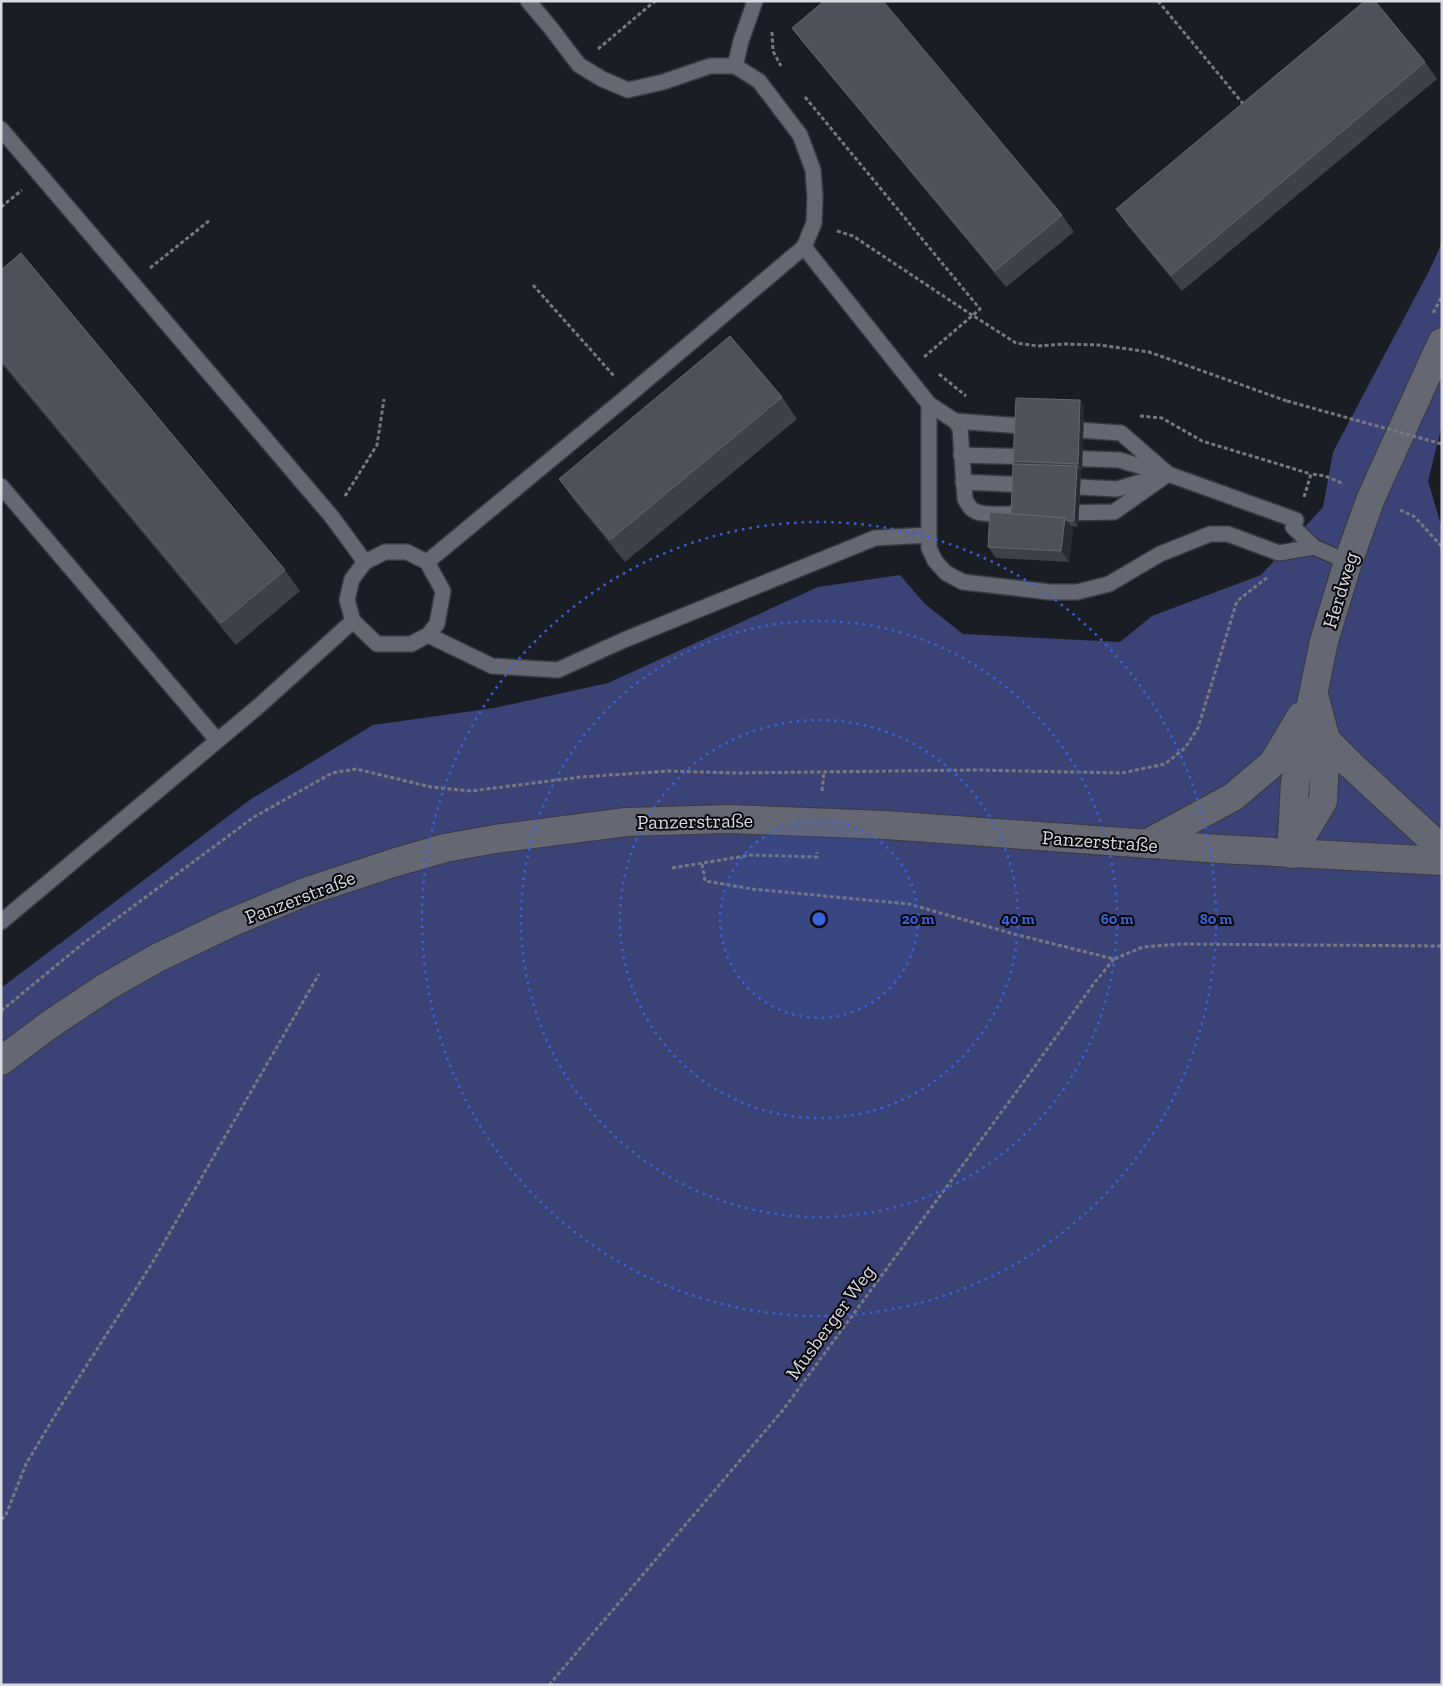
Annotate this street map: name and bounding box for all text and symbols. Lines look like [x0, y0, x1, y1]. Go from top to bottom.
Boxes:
street label: Herdweg [1317, 549, 1363, 631]
street label: Panzerstraße [637, 808, 753, 834]
street label: Panzerstraße [1041, 825, 1159, 857]
street label: Panzerstraße [241, 865, 359, 929]
centre of rings [810, 910, 828, 928]
text: 20 m [902, 910, 934, 928]
text: 40 m [1001, 910, 1035, 928]
text: 60 m [1101, 910, 1133, 928]
text: 80 m [1200, 910, 1232, 928]
street label: Musberger Weg [780, 1260, 880, 1384]

